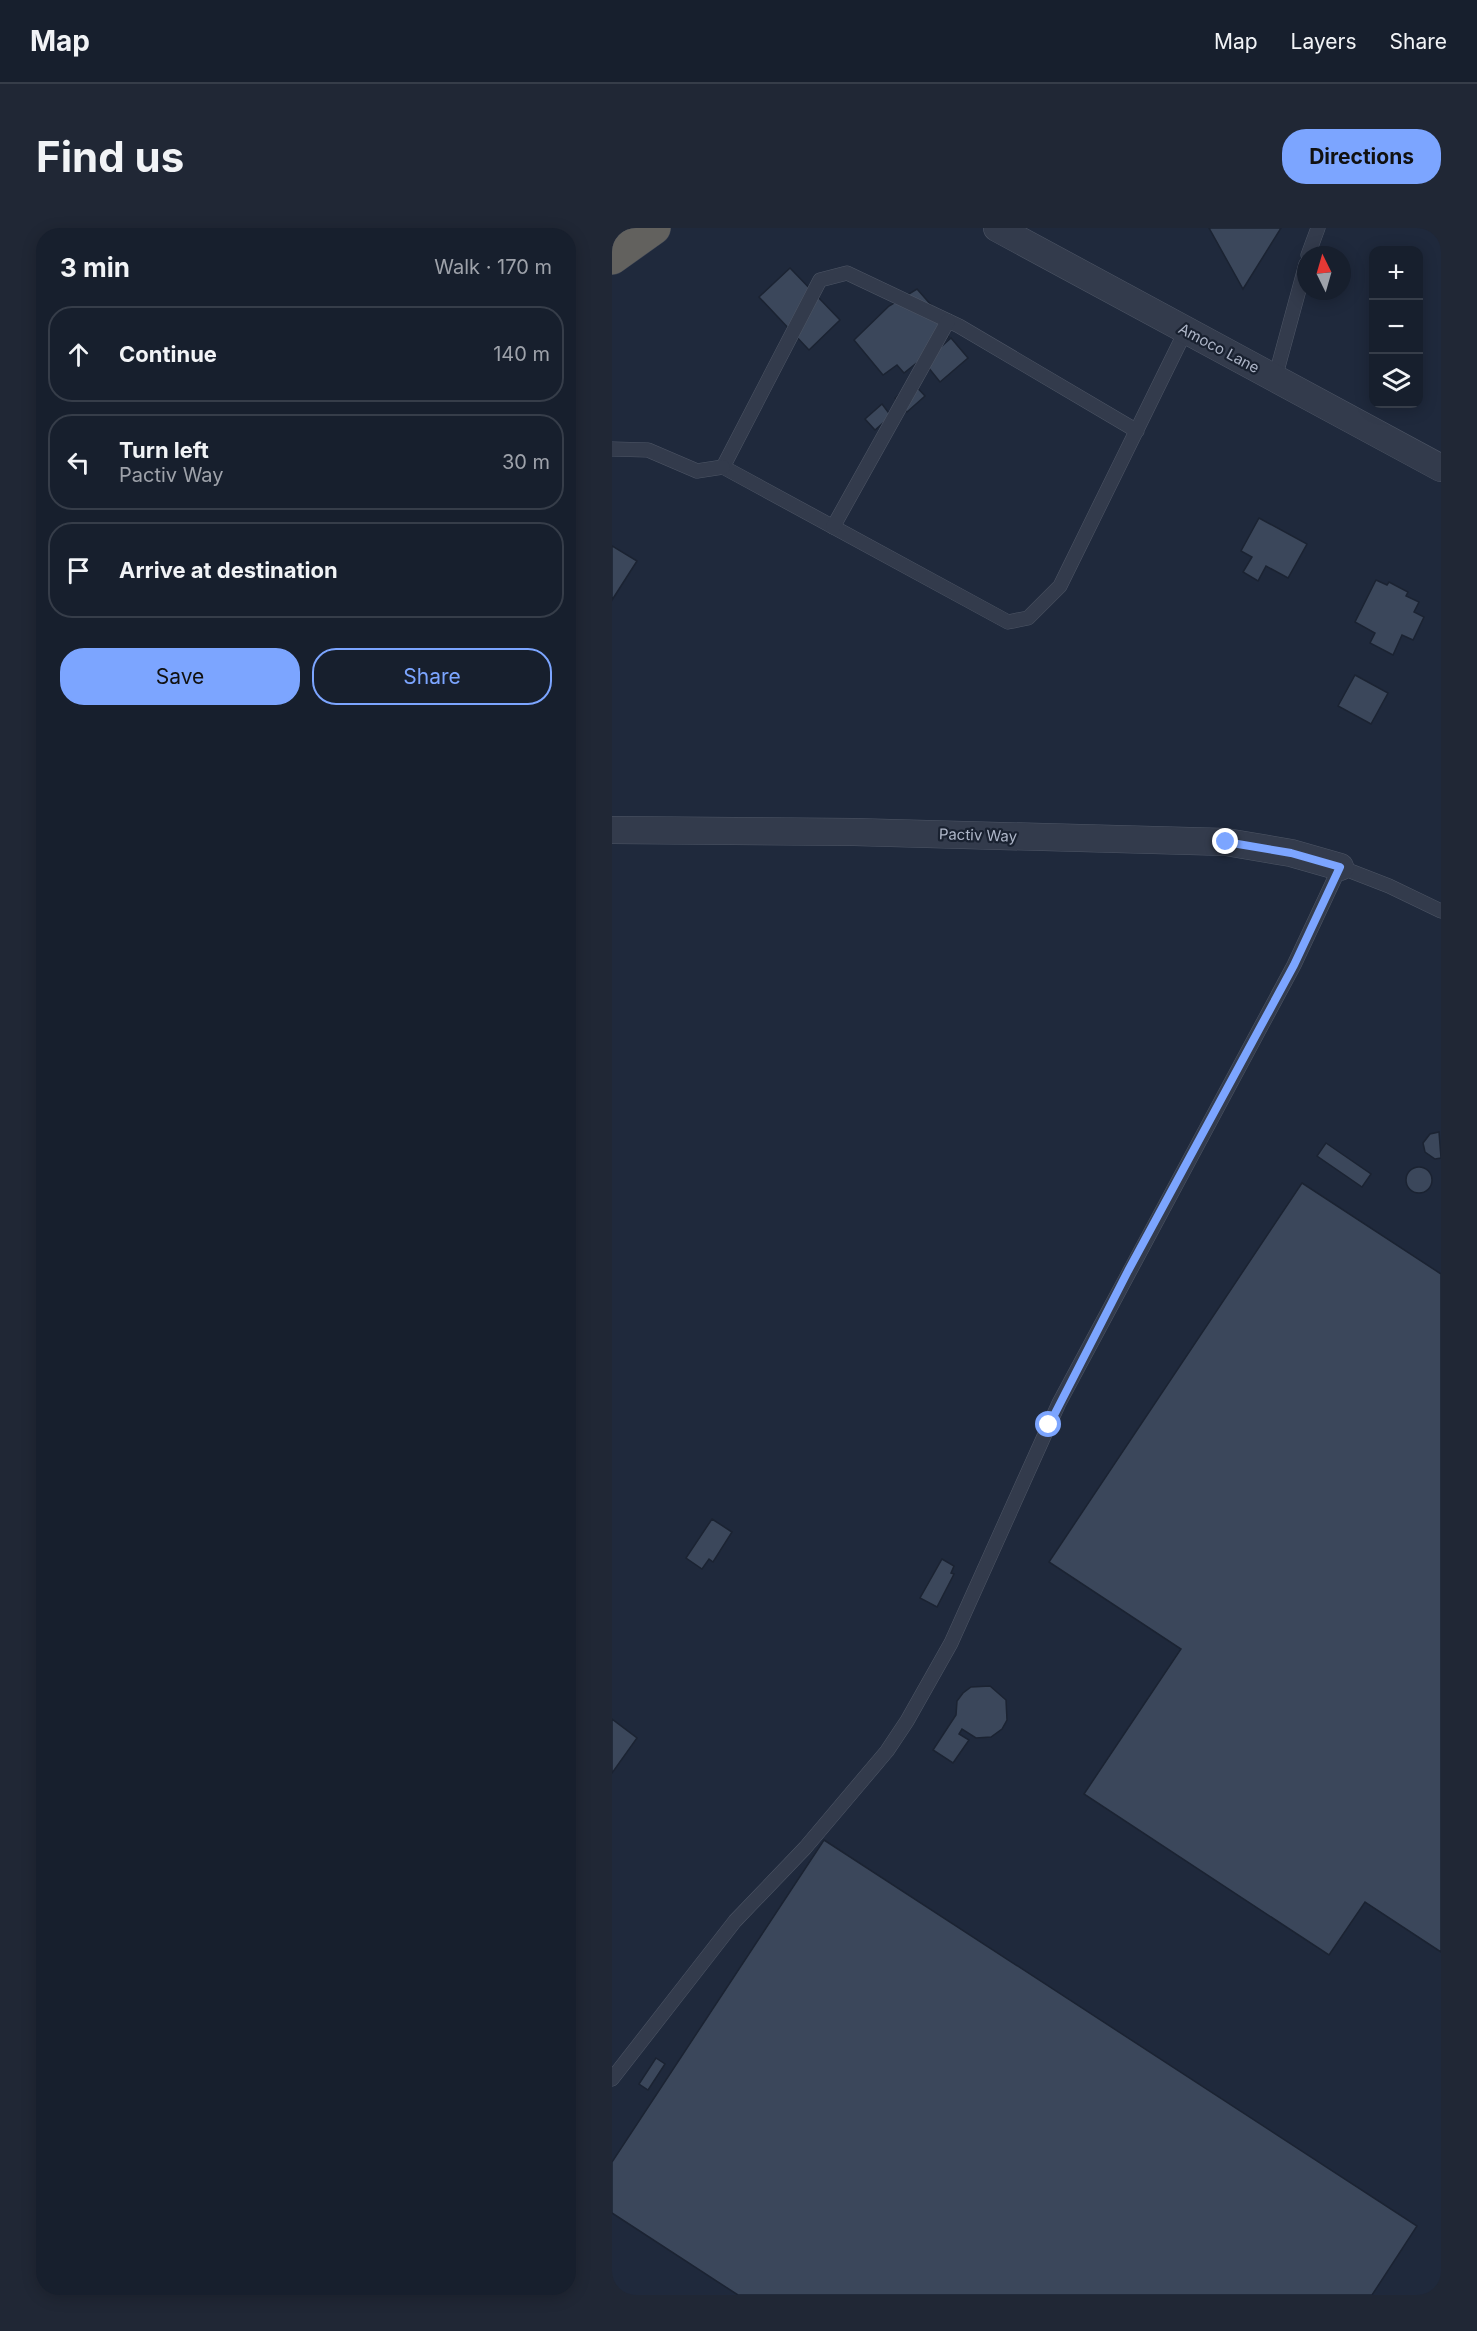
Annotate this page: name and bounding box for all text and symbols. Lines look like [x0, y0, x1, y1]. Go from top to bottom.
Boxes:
text: Map [30, 24, 90, 58]
text: Map [1214, 29, 1258, 54]
text: Layers [1291, 29, 1357, 54]
text: Share [1390, 29, 1447, 54]
button: Directions [1282, 129, 1441, 184]
text: Find us [36, 131, 184, 182]
north arrow [1297, 246, 1351, 300]
map controls [1369, 246, 1423, 408]
button: + [1369, 246, 1423, 300]
text: 3 min [60, 252, 130, 283]
text: Walk · 170 m [434, 255, 552, 279]
button: − [1369, 300, 1423, 354]
street label: Amoco Lane [1175, 319, 1263, 377]
icon: ahead [62, 338, 95, 371]
text: Continue [119, 341, 217, 367]
text: 140 m [493, 342, 550, 366]
button: layers [1369, 354, 1423, 408]
text: Turn left [119, 437, 209, 463]
icon: left [62, 446, 95, 479]
text: 30 m [502, 450, 550, 474]
text: Pactiv Way [119, 463, 224, 487]
icon: arrive [62, 554, 95, 587]
text: Arrive at destination [119, 557, 338, 583]
button: Save [60, 648, 300, 705]
button: Share [312, 648, 552, 705]
street label: Pactiv Way [938, 824, 1018, 846]
route end [1212, 828, 1238, 854]
route start [1035, 1411, 1061, 1437]

